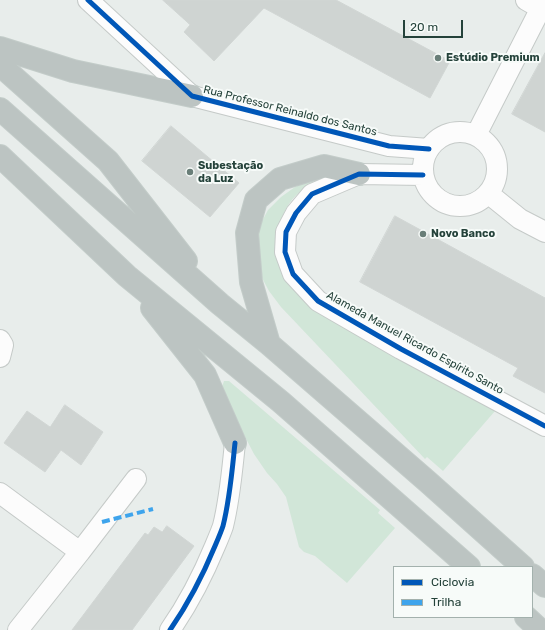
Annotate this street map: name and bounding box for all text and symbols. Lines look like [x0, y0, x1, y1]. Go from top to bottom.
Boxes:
scale bar [405, 12, 465, 38]
text: 20 m [410, 20, 438, 34]
place label: Estúdio Premium [446, 51, 540, 65]
marker: Estúdio Premium [433, 53, 443, 63]
street label: Rua Professor Reinaldo dos Santos [202, 83, 378, 139]
place label: Subestação da Luz [198, 159, 263, 185]
marker: Subestação da Luz [185, 167, 195, 177]
place label: Novo Banco [431, 227, 495, 241]
marker: Novo Banco [418, 229, 428, 239]
street label: Alameda Manuel Ricardo Espírito Santo [324, 289, 506, 397]
legend [393, 566, 533, 618]
text: Ciclovia [431, 575, 474, 589]
text: Trilha [431, 595, 461, 609]

